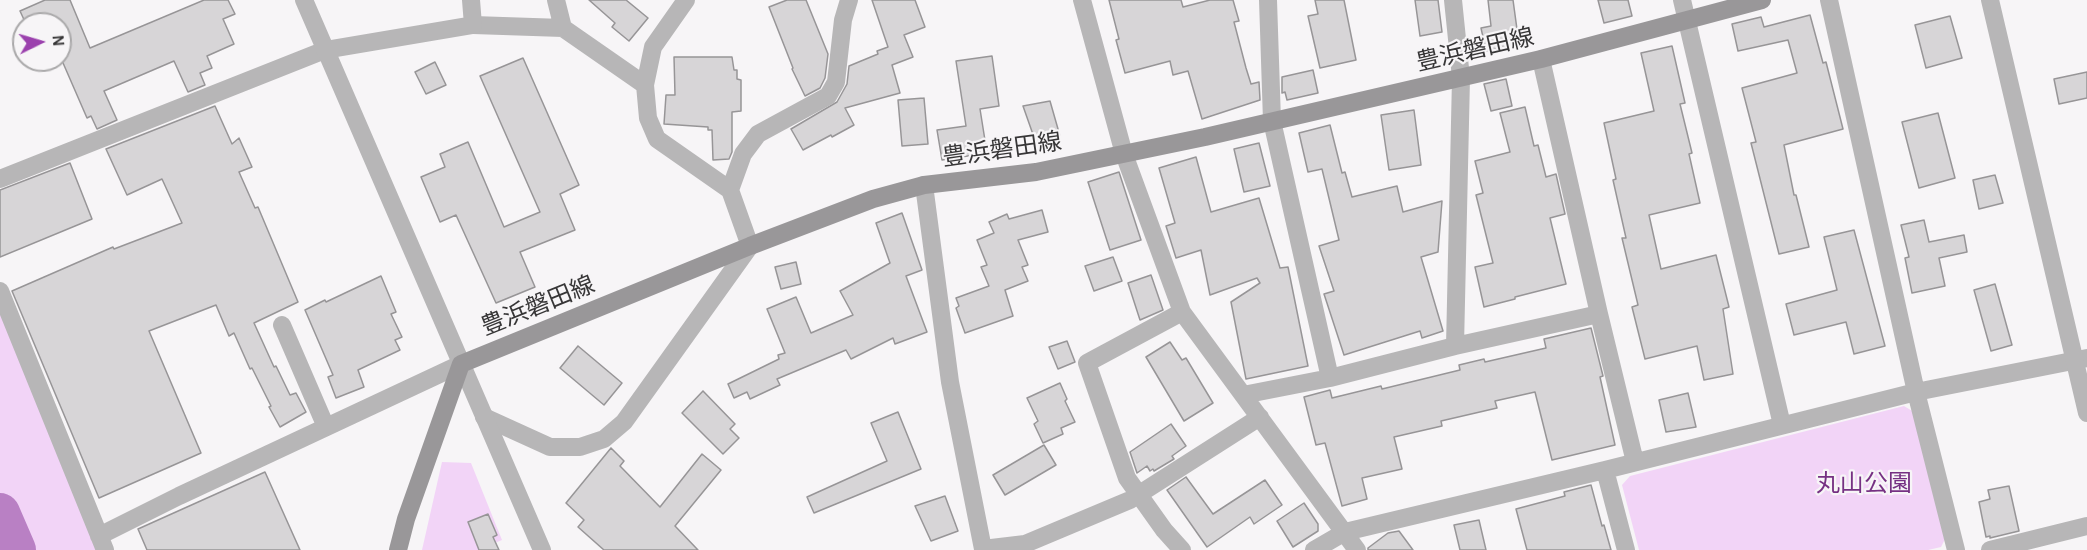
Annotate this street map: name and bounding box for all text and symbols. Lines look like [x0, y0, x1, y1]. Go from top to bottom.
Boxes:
north arrow [12, 12, 72, 72]
street label: 豊浜磐田線 [1413, 22, 1537, 78]
text: N [49, 34, 66, 47]
street label: 豊浜磐田線 [941, 127, 1063, 173]
street label: 豊浜磐田線 [477, 270, 599, 342]
park label: 丸山公園 [1816, 470, 1912, 498]

